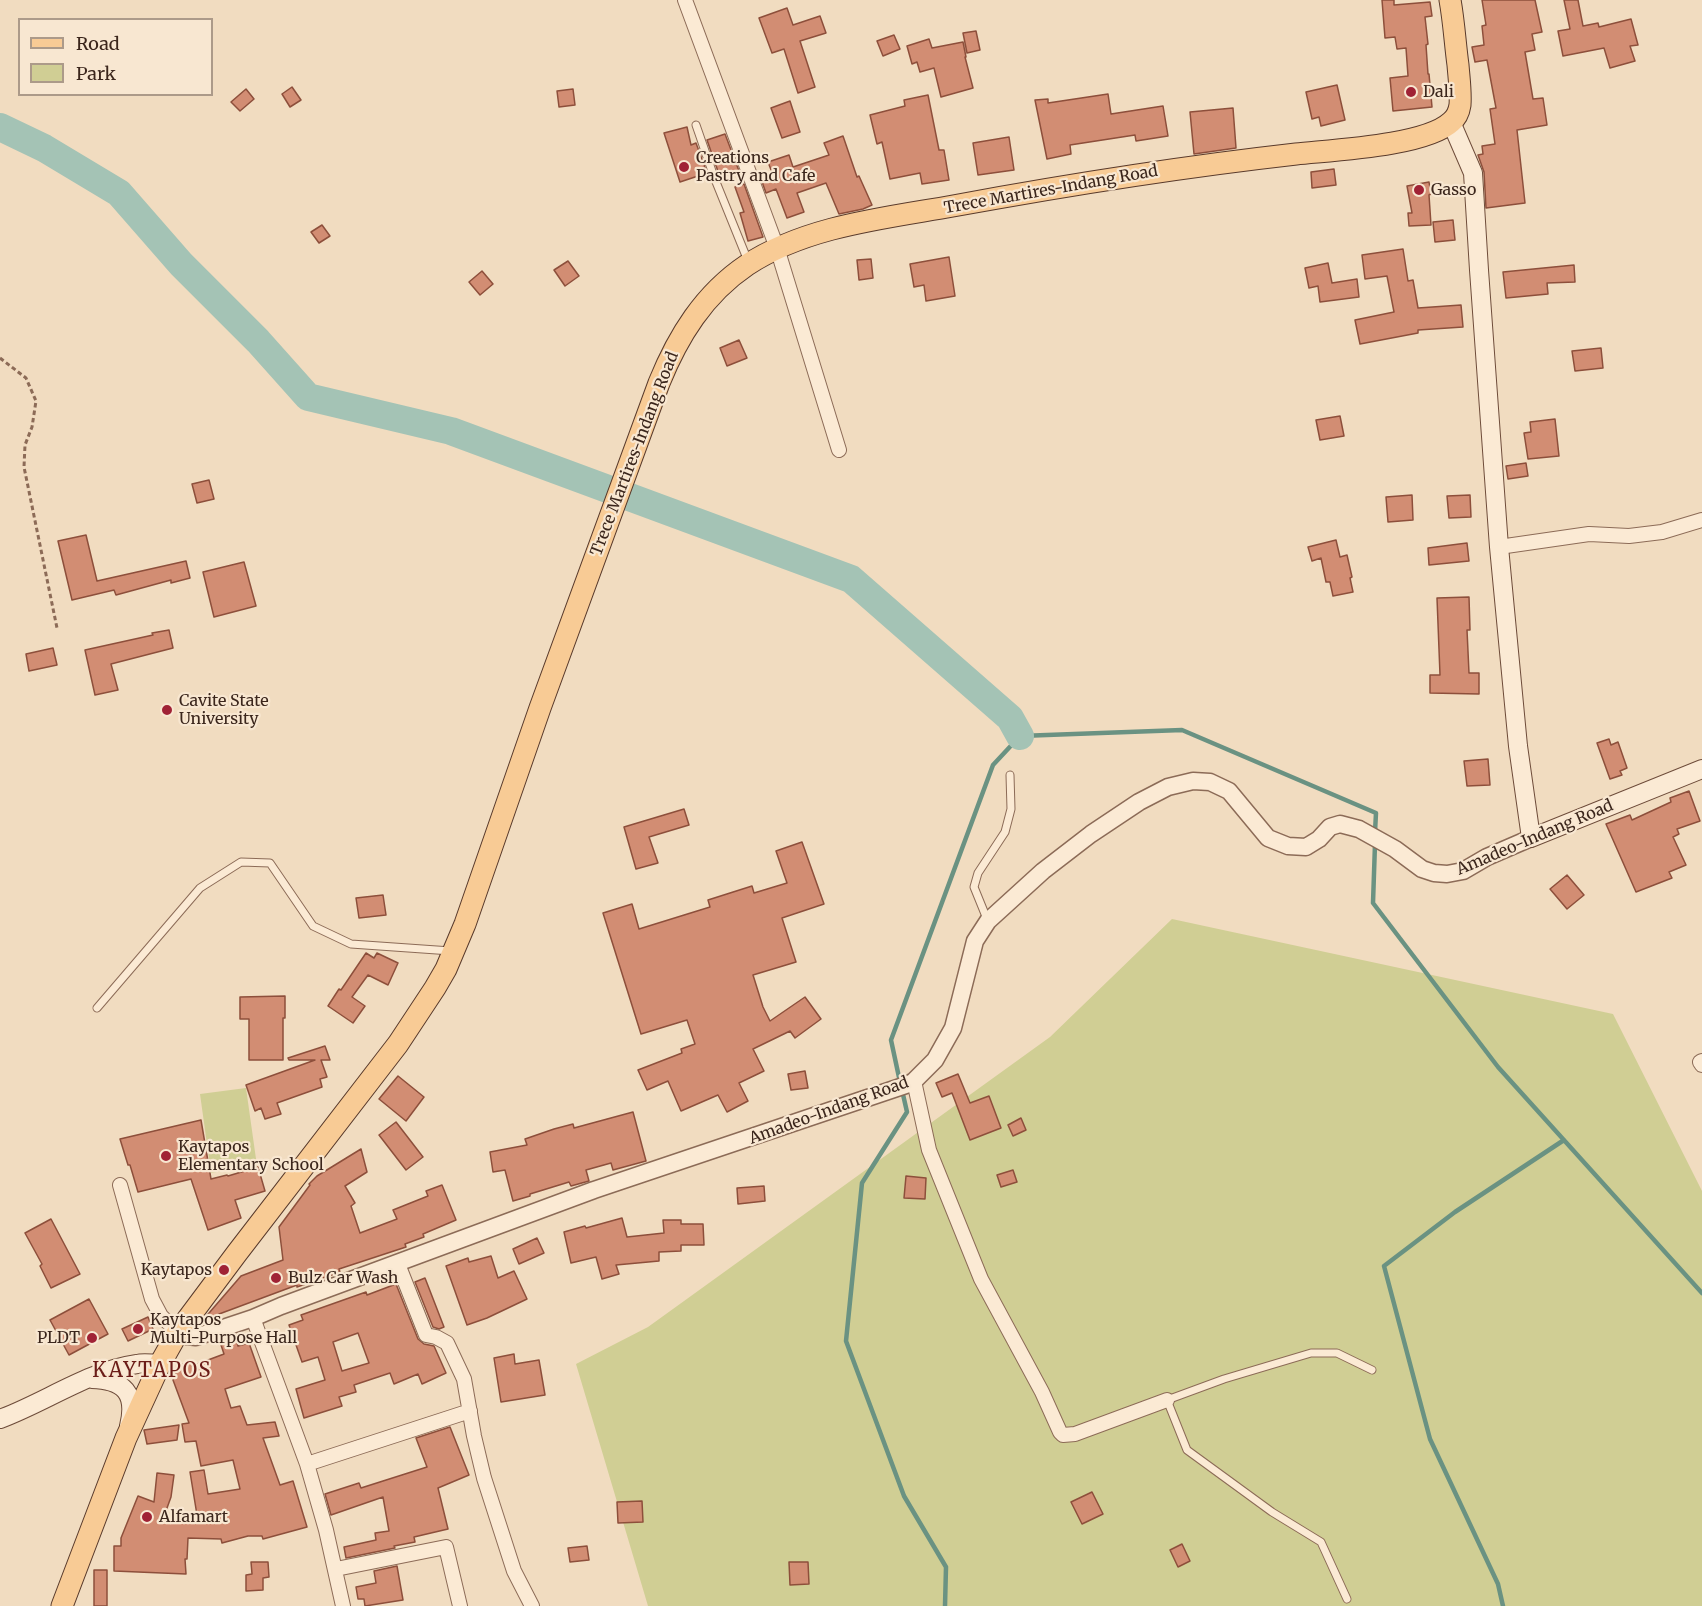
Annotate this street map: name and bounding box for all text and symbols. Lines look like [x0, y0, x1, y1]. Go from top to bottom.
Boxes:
legend [18, 18, 213, 96]
text: Road [76, 32, 120, 55]
text: Park [76, 62, 116, 85]
place label: Dali [1423, 82, 1454, 102]
marker: Dali [1404, 85, 1418, 99]
place label: Creations Pastry and Cafe [696, 148, 815, 186]
marker: Creations Pastry and Cafe [677, 160, 691, 174]
street label: Trece Martires-Indang Road [943, 162, 1159, 218]
place label: Gasso [1431, 180, 1476, 200]
marker: Gasso [1412, 183, 1426, 197]
street label: Trece Martires-Indang Road [587, 349, 683, 559]
place label: Cavite State University [179, 691, 269, 729]
marker: Cavite State University [160, 703, 174, 717]
street label: Amadeo-Indang Road [1454, 796, 1616, 880]
street label: Amadeo-Indang Road [747, 1073, 911, 1149]
place label: Kaytapos Elementary School [178, 1137, 324, 1175]
marker: Kaytapos Elementary School [159, 1149, 173, 1163]
place label: Kaytapos [141, 1260, 212, 1280]
marker: Kaytapos [217, 1263, 231, 1277]
place label: Bulz Car Wash [288, 1268, 398, 1288]
marker: Bulz Car Wash [269, 1271, 283, 1285]
place label: Kaytapos Multi-Purpose Hall [150, 1310, 297, 1348]
marker: Kaytapos Multi-Purpose Hall [131, 1322, 145, 1336]
place label: PLDT [37, 1328, 80, 1348]
marker: PLDT [85, 1331, 99, 1345]
district label: KAYTAPOS [92, 1359, 212, 1383]
place label: Alfamart [159, 1507, 228, 1527]
marker: Alfamart [140, 1510, 154, 1524]

